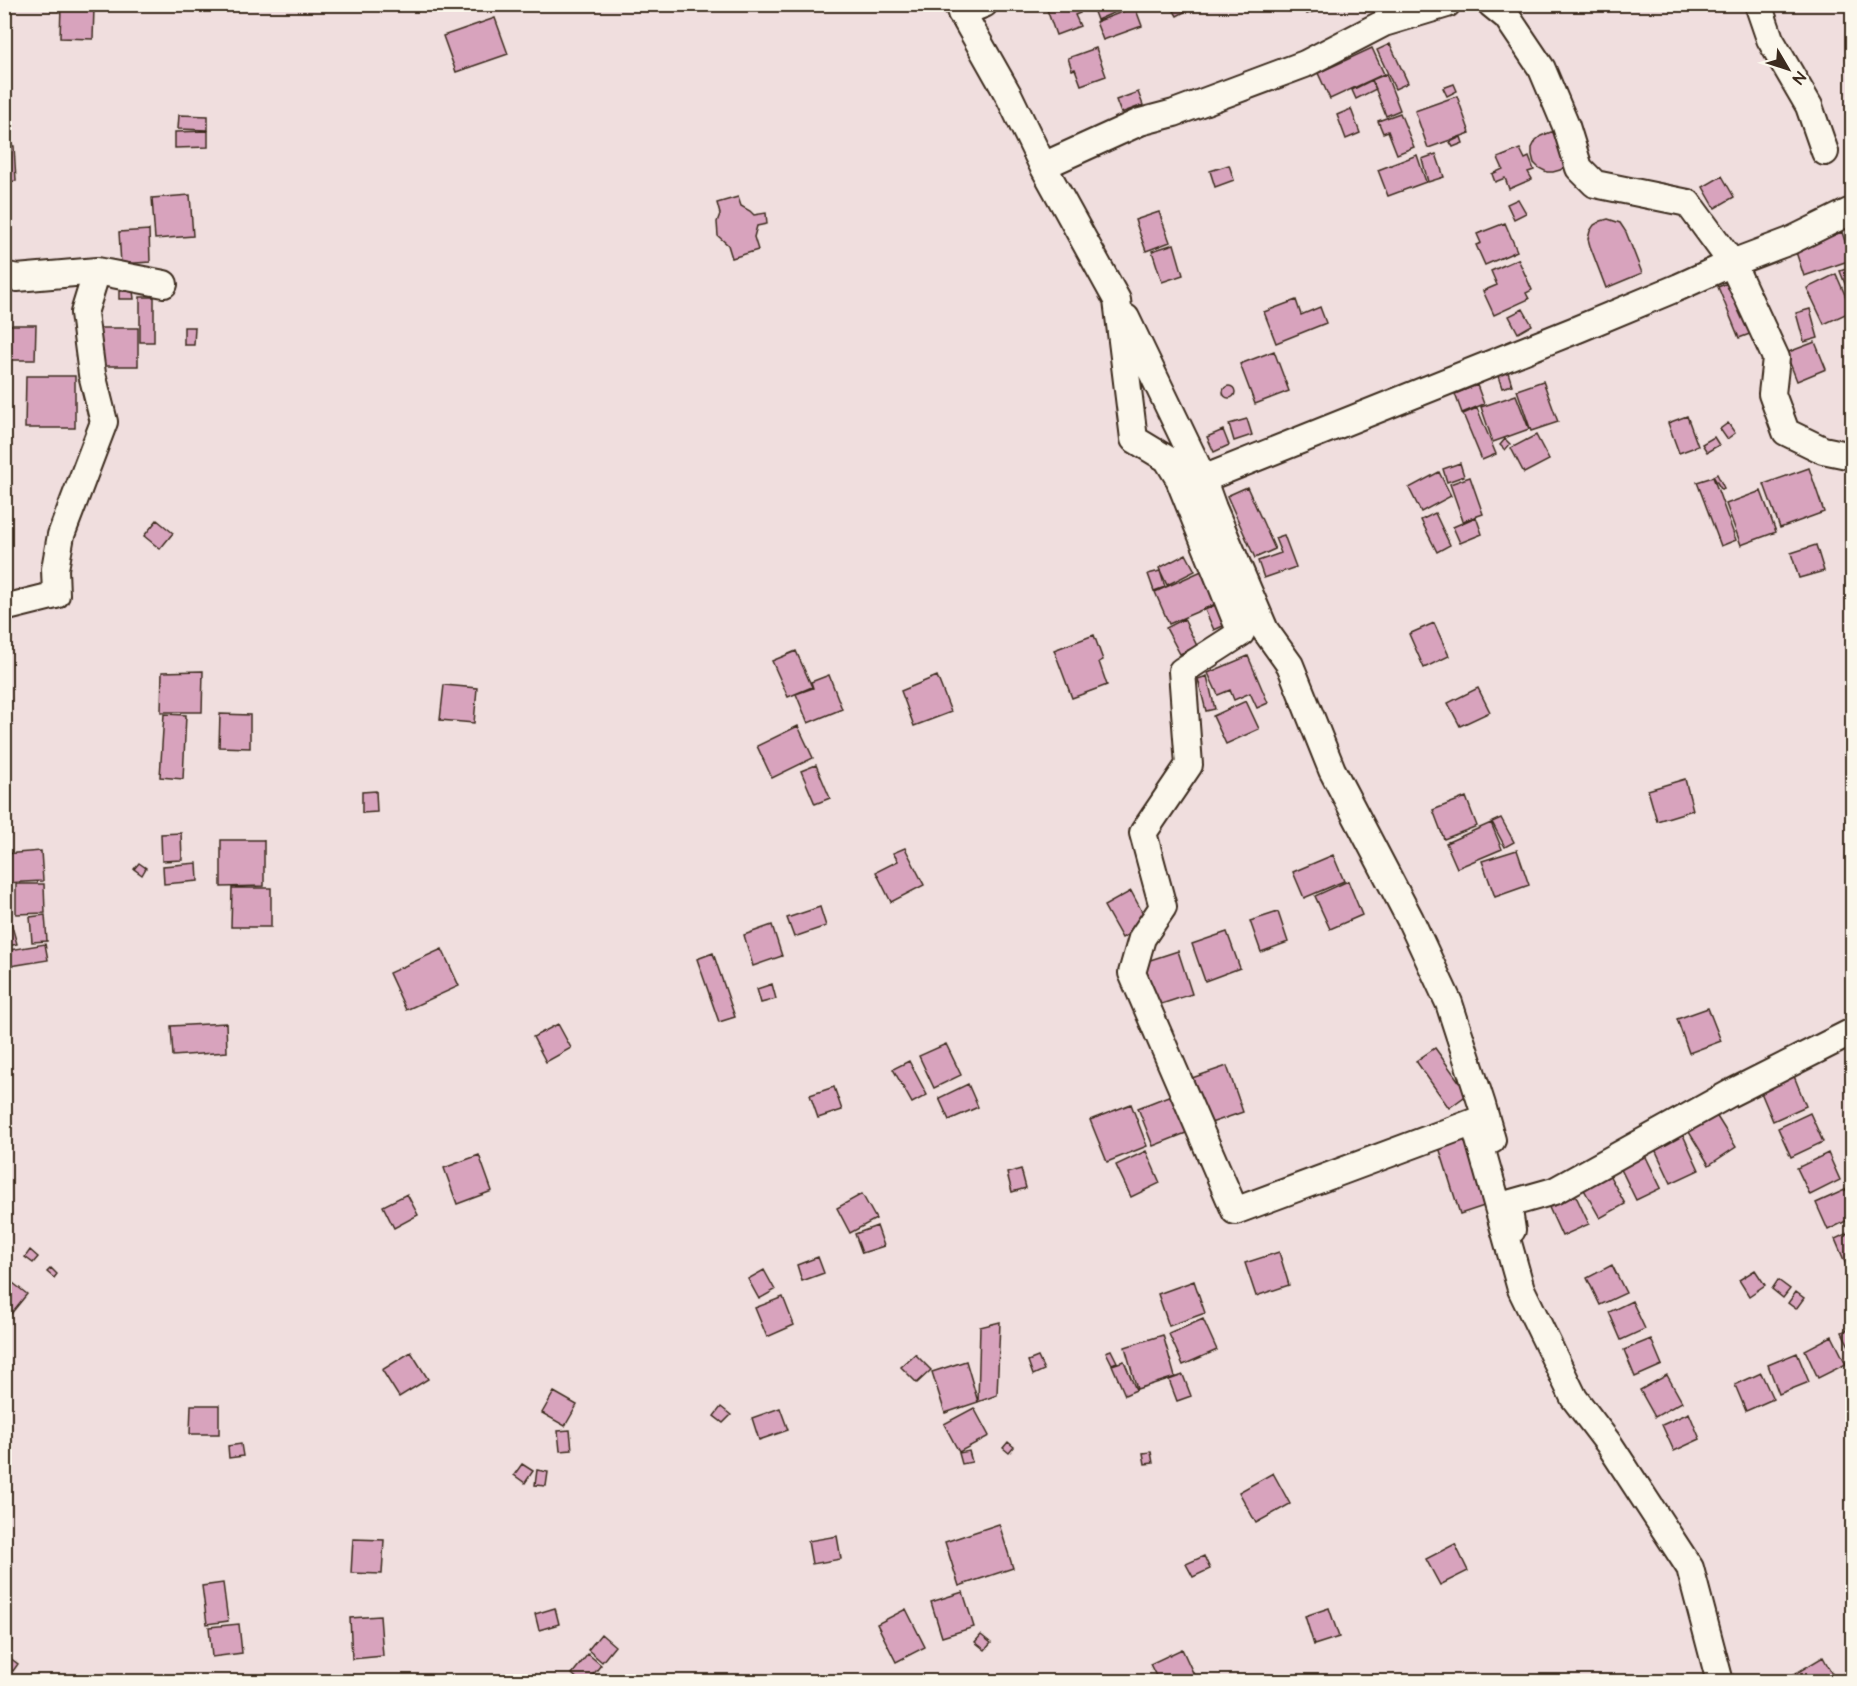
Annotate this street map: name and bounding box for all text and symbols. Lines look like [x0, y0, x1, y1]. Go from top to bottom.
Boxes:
north arrow [1758, 39, 1818, 99]
text: N [1787, 67, 1811, 89]

